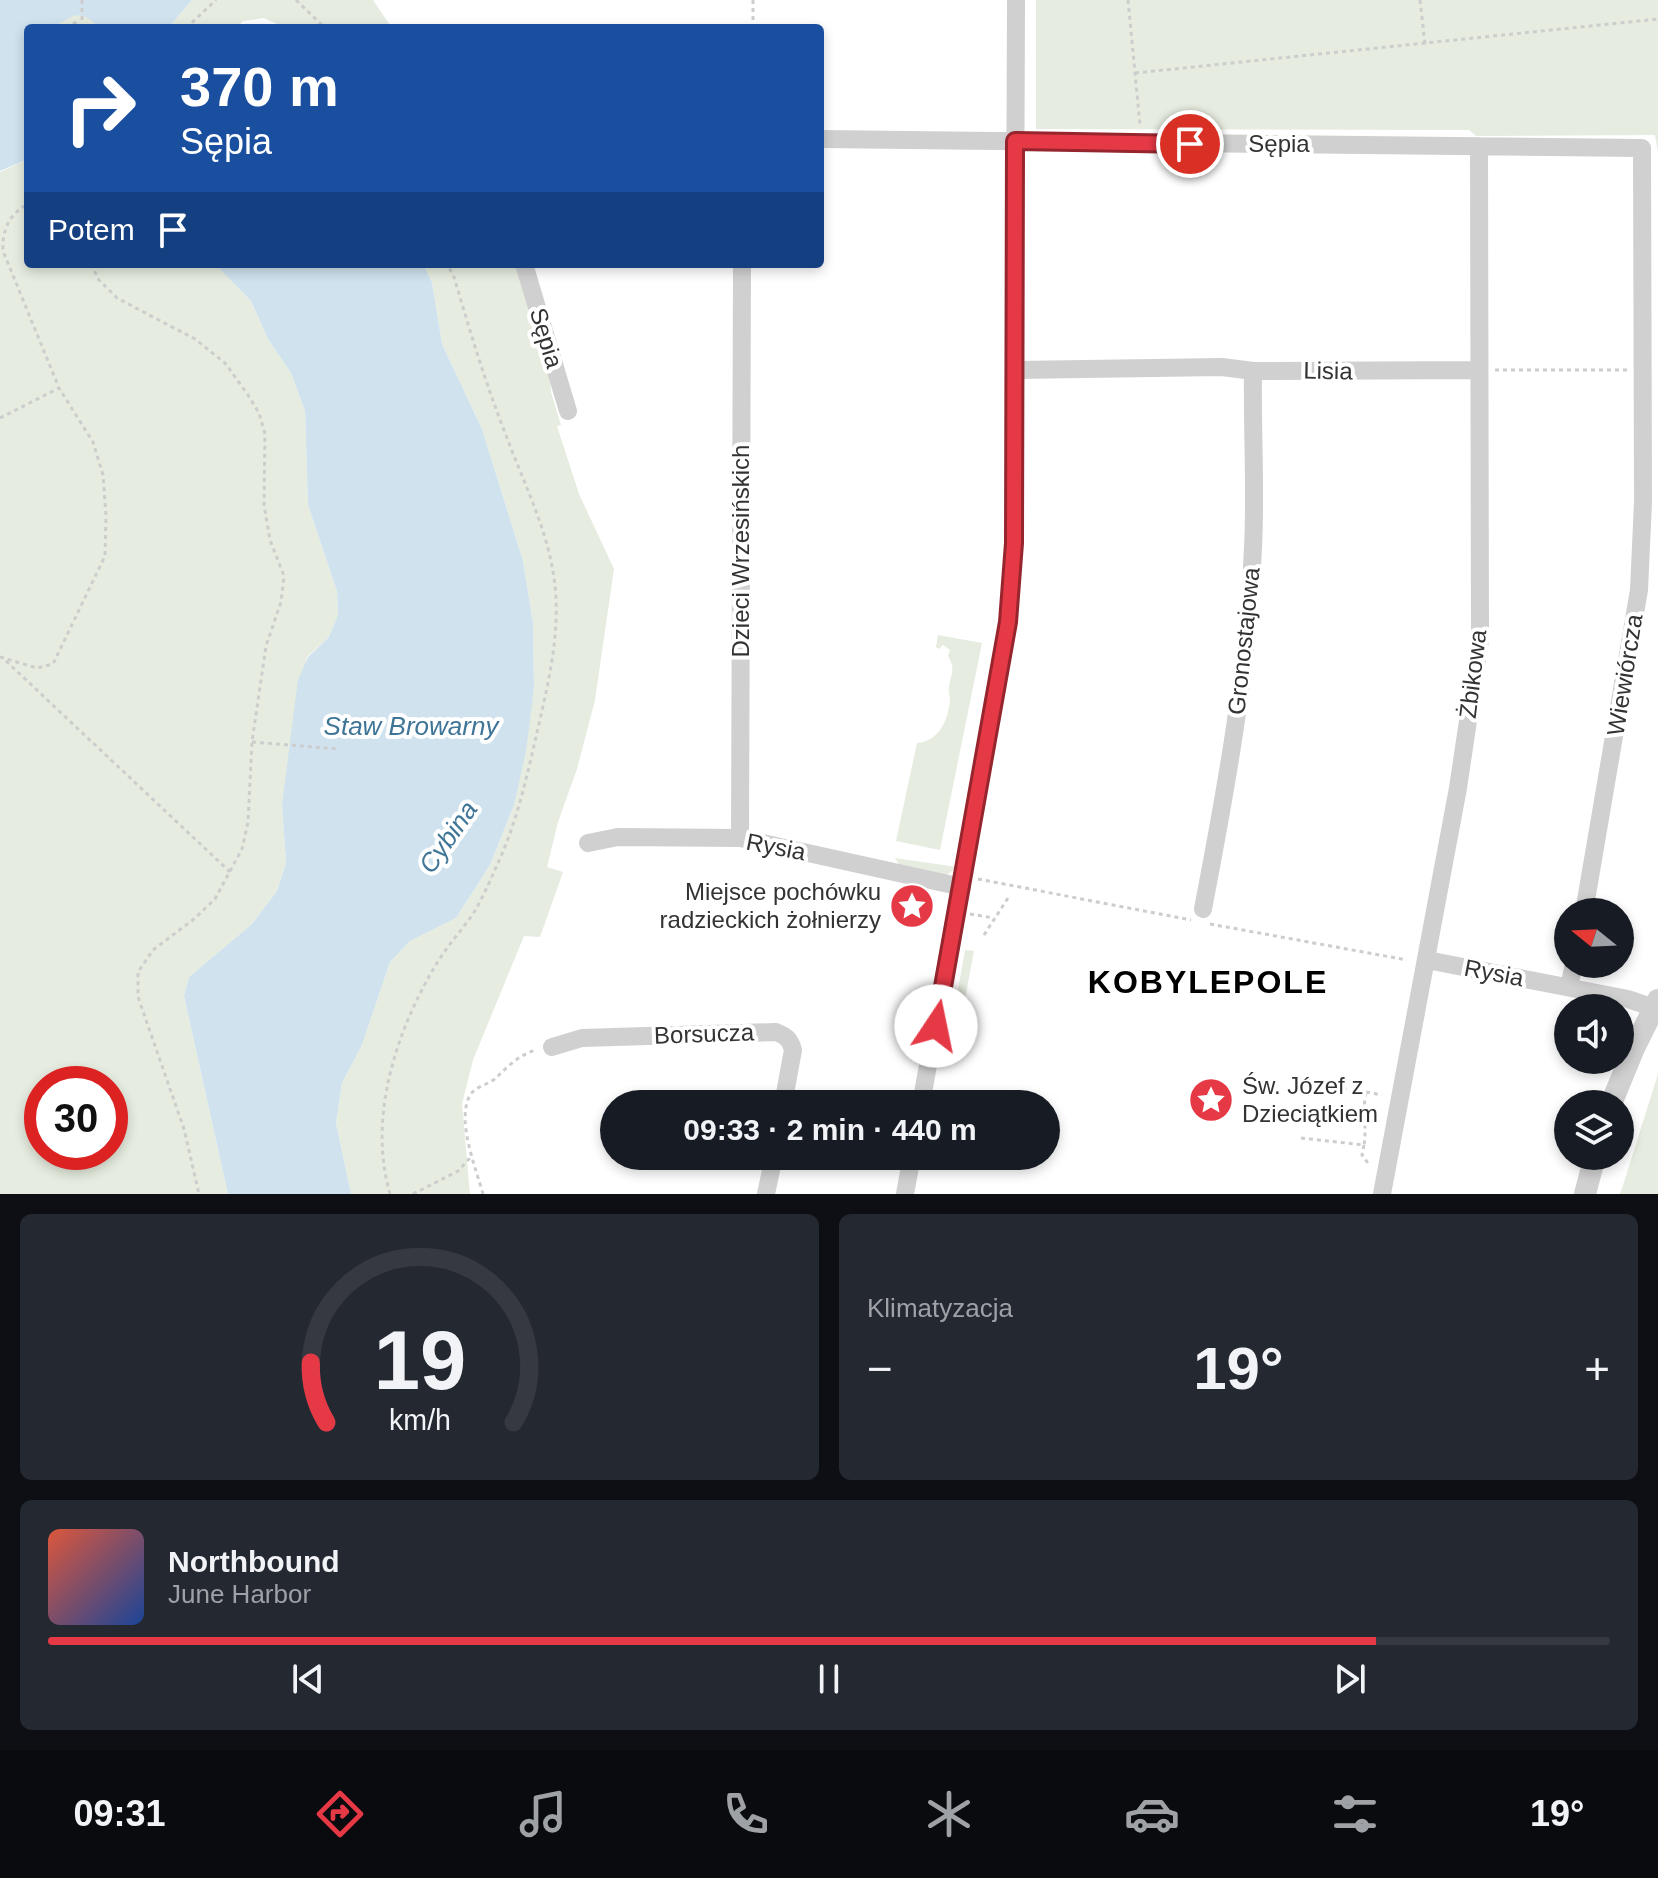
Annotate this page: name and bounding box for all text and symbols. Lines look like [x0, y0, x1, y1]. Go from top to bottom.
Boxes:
text: 370 m [180, 55, 339, 118]
icon: right [48, 56, 152, 160]
pin [1156, 110, 1224, 178]
text: Sępia [180, 121, 272, 162]
icon: arrive [1168, 122, 1212, 166]
street label: Sępia [1248, 130, 1310, 157]
icon: arrive [151, 208, 195, 252]
text: Potem [48, 213, 135, 246]
street label: Sępia [525, 305, 569, 372]
street label: Lisia [1303, 357, 1354, 384]
street label: Dzieci Wrzesińskich [727, 445, 754, 657]
street label: Gronostajowa [1222, 565, 1265, 716]
street label: Wiewiórcza [1602, 612, 1648, 738]
street label: Żbikowa [1454, 627, 1491, 720]
water label: Staw Browarny [324, 711, 500, 741]
water label: Cybina [413, 795, 483, 879]
street label: Rysia [744, 828, 809, 866]
place label: Miejsce pochówku radzieckich żołnierzy [660, 878, 881, 933]
place icon: Miejsce pochówku radzieckich żołnierzy [888, 882, 936, 930]
north arrow [1554, 898, 1634, 978]
map controls [1554, 898, 1634, 1170]
street label: Rysia [1462, 954, 1527, 992]
district label: KOBYLEPOLE [1088, 964, 1328, 1000]
position arrow [894, 984, 978, 1068]
button: sound [1554, 994, 1634, 1074]
street label: Borsucza [654, 1018, 755, 1049]
speed limit sign: 30 [24, 1066, 128, 1170]
place label: Św. Józef z Dzieciątkiem [1242, 1072, 1378, 1127]
place icon: Św. Józef z Dzieciątkiem [1187, 1076, 1235, 1124]
button: layers [1554, 1090, 1634, 1170]
text: 09:33 · 2 min · 440 m [683, 1113, 977, 1146]
text: Klimatyzacja [867, 1293, 1013, 1323]
text: 19 [373, 1314, 466, 1407]
text: 19° [1193, 1335, 1284, 1402]
text: − [867, 1344, 893, 1393]
text: + [1584, 1344, 1610, 1393]
text: km/h [389, 1404, 450, 1436]
text: Northbound [168, 1545, 340, 1578]
text: June Harbor [168, 1579, 311, 1609]
icon: previous [286, 1657, 330, 1701]
icon: pause [807, 1657, 851, 1701]
icon: next [1328, 1657, 1372, 1701]
icon: directions [312, 1786, 368, 1842]
icon: music [515, 1786, 571, 1842]
icon: phone [718, 1786, 774, 1842]
icon: climate [921, 1786, 977, 1842]
icon: car [1124, 1786, 1180, 1842]
icon: filters [1327, 1786, 1383, 1842]
text: 09:31 [73, 1793, 166, 1834]
text: 19° [1530, 1793, 1584, 1834]

